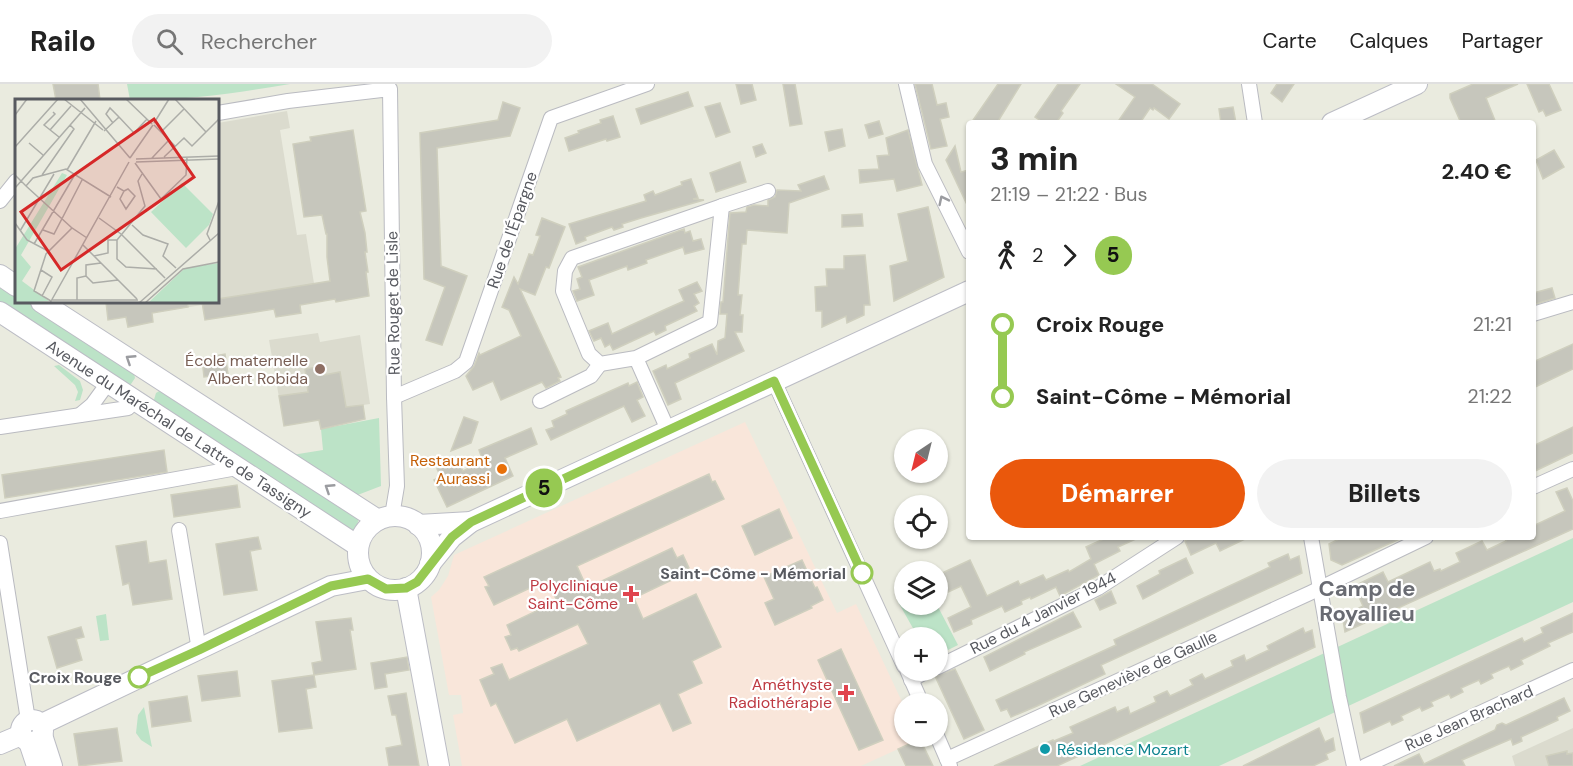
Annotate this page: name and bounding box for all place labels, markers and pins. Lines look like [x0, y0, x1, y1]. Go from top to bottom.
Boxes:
place label: École maternelle Albert Robida [185, 350, 308, 389]
marker: École maternelle Albert Robida [313, 362, 327, 376]
place label: Restaurant Aurassi [410, 450, 490, 489]
marker: Restaurant Aurassi [495, 462, 509, 476]
marker: Saint-Côme - Mémorial [851, 562, 873, 584]
place label: Saint-Côme - Mémorial [660, 563, 846, 584]
place label: Polyclinique Saint-Côme [528, 575, 618, 614]
marker: Polyclinique Saint-Côme [622, 585, 640, 603]
marker: Croix Rouge [128, 666, 150, 688]
place label: Croix Rouge [29, 667, 122, 688]
place label: Améthyste Radiothérapie [729, 674, 832, 713]
marker: Améthyste Radiothérapie [837, 684, 855, 702]
place label: Résidence Mozart [1057, 739, 1189, 760]
marker: Résidence Mozart [1038, 742, 1052, 756]

